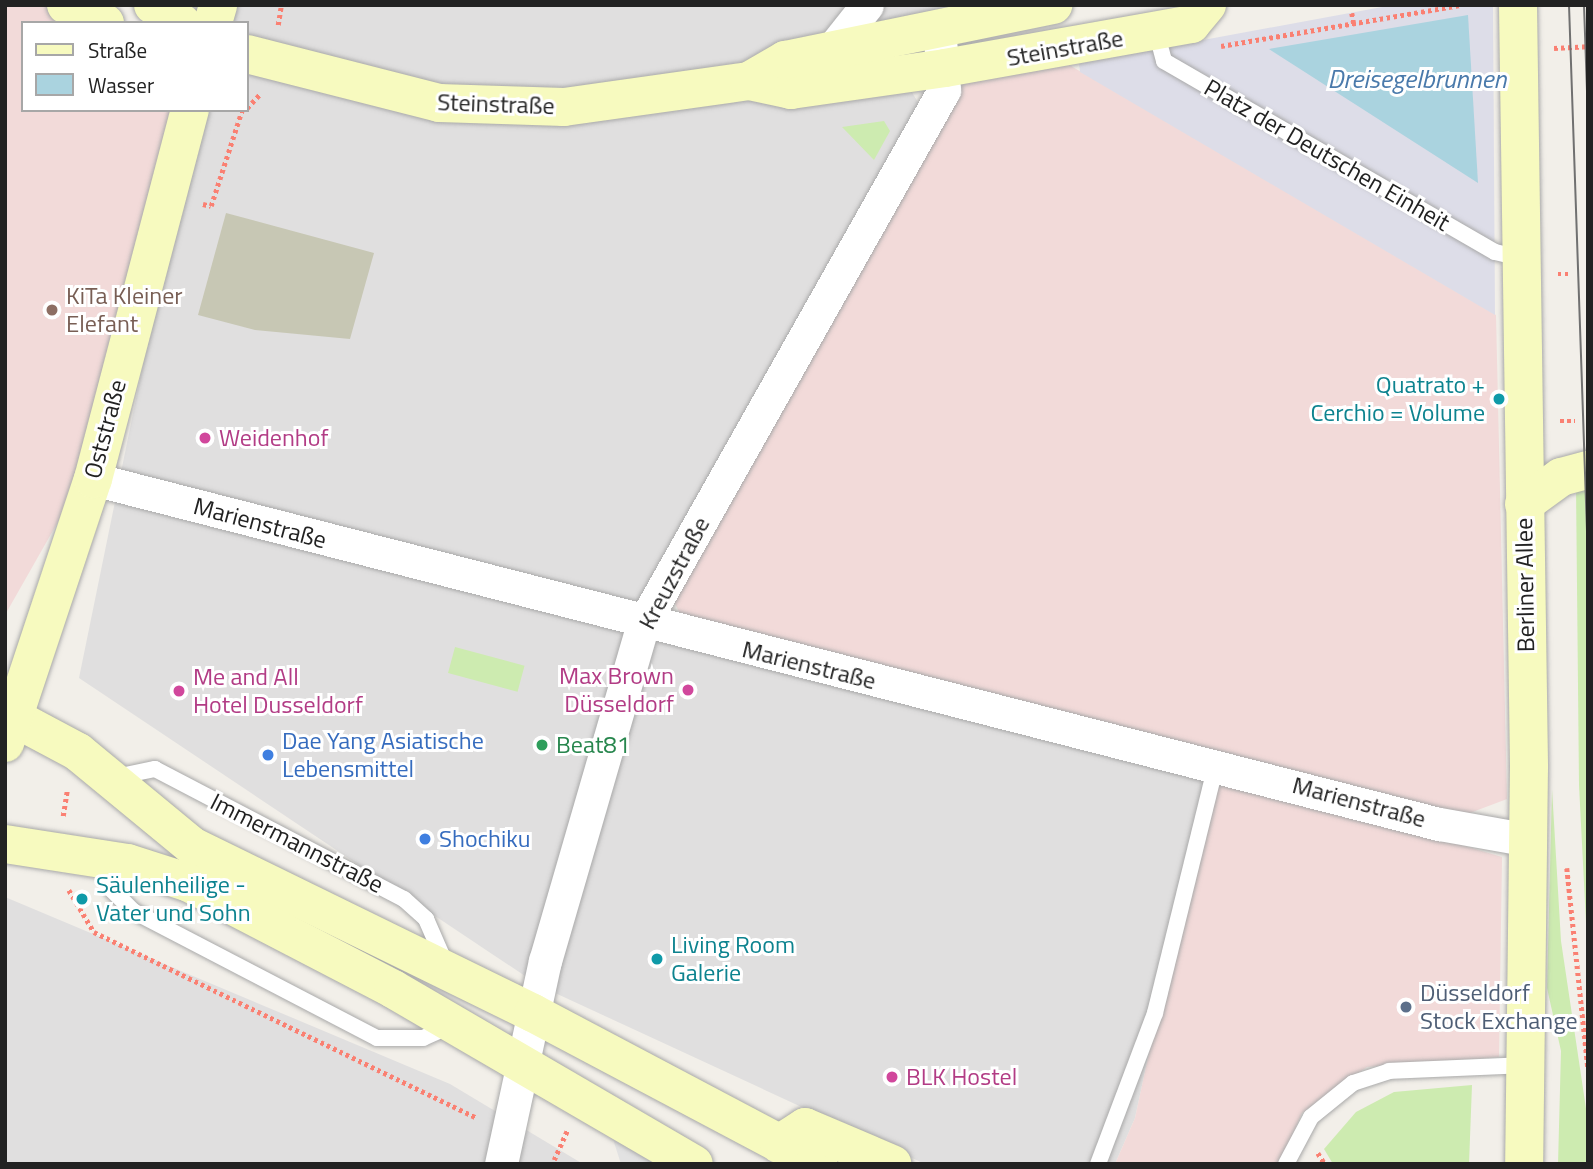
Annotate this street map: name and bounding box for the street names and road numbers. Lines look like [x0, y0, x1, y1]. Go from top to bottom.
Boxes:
street label: Steinstraße [1005, 24, 1125, 72]
street label: Platz der Deutschen Einheit [1199, 73, 1455, 237]
street label: Steinstraße [437, 88, 555, 120]
street label: Oststraße [78, 376, 132, 482]
street label: Marienstraße [190, 491, 330, 555]
street label: Kreuzstraße [632, 512, 716, 634]
street label: Berliner Allee [1509, 518, 1541, 652]
street label: Marienstraße [739, 635, 879, 695]
street label: Marienstraße [1289, 770, 1429, 834]
street label: Immermannstraße [206, 787, 388, 899]

